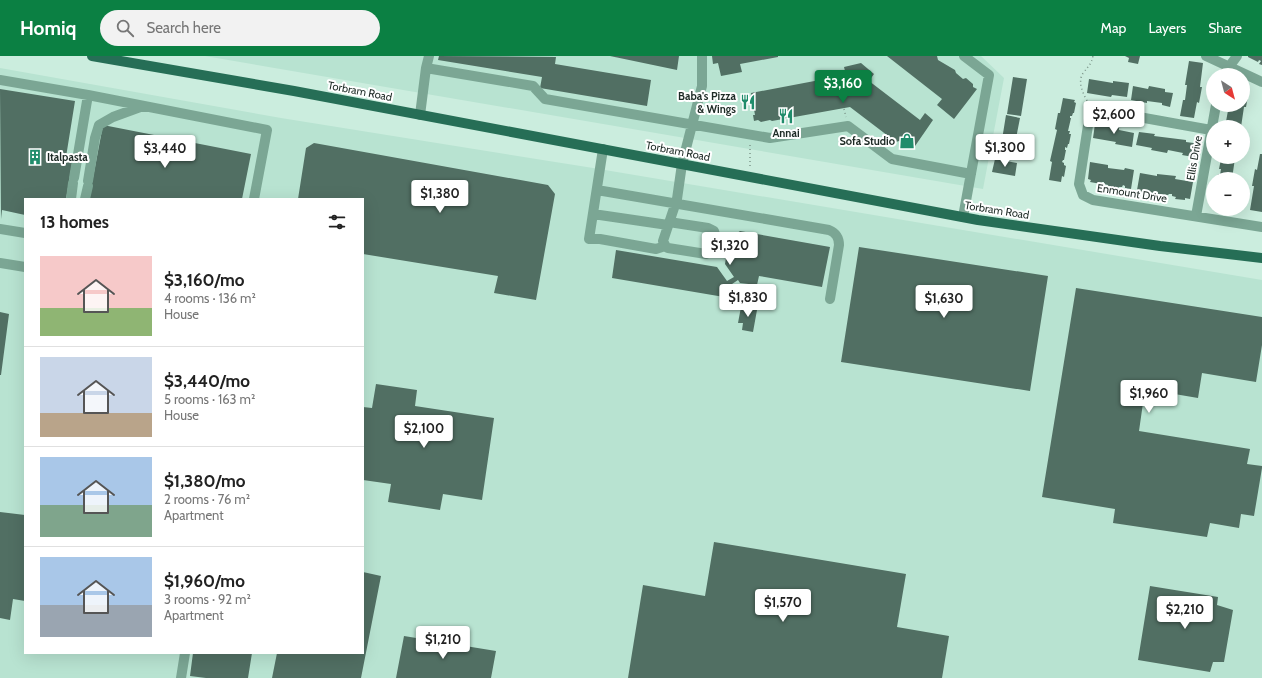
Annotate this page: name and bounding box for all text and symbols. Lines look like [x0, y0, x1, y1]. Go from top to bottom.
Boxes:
search box [100, 10, 380, 46]
text: Homiq [20, 17, 76, 40]
icon: search [114, 17, 136, 39]
text: Search here [146, 19, 221, 37]
text: Map [1101, 19, 1126, 37]
text: Layers [1148, 19, 1186, 37]
text: Share [1208, 19, 1242, 37]
north arrow [1206, 68, 1250, 112]
map controls [1206, 68, 1250, 216]
pin: $3,160 [810, 70, 876, 104]
text: $3,160 [824, 75, 862, 91]
street label: Torbram Road [327, 78, 393, 104]
place label: Baba's Pizza & Wings [678, 89, 737, 116]
restaurant icon: Baba's Pizza & Wings [739, 93, 757, 111]
pin: $2,600 [1081, 101, 1147, 135]
text: $2,600 [1092, 106, 1136, 122]
restaurant icon: Annai [777, 107, 795, 125]
button: + [1206, 120, 1250, 164]
place label: Annai [772, 126, 800, 140]
shop icon: Sofa Studio [898, 132, 916, 150]
place label: Sofa Studio [839, 134, 895, 148]
pin: $1,300 [972, 134, 1038, 168]
street label: Ellis Drive [1183, 134, 1205, 182]
pin: $3,440 [132, 135, 198, 169]
street label: Torbram Road [645, 138, 711, 164]
text: $1,300 [985, 139, 1025, 155]
text: $3,440 [144, 140, 186, 156]
building icon: Italpasta [26, 148, 44, 166]
place label: Italpasta [47, 150, 88, 164]
button: − [1206, 172, 1250, 216]
pin: $1,380 [407, 180, 473, 214]
street label: Enmount Drive [1096, 181, 1168, 205]
text: $1,380 [420, 185, 460, 201]
street label: Torbram Road [964, 198, 1030, 222]
icon: filters [326, 211, 348, 233]
text: 13 homes [40, 212, 109, 232]
pin: $1,320 [697, 232, 763, 266]
text: $1,320 [711, 237, 749, 253]
text: $3,160/mo [164, 270, 244, 290]
icon: home [72, 272, 120, 320]
pin: $1,830 [715, 284, 781, 318]
pin: $1,630 [911, 285, 977, 319]
text: $1,830 [728, 289, 768, 305]
text: 4 rooms · 136 m² [164, 290, 256, 306]
text: $1,630 [925, 290, 963, 306]
text: House [164, 306, 199, 322]
text: $3,440/mo [164, 371, 250, 391]
icon: home [72, 373, 120, 421]
pin: $1,960 [1116, 380, 1182, 414]
text: $1,960 [1130, 385, 1168, 401]
text: 5 rooms · 163 m² [164, 391, 255, 407]
text: House [164, 407, 199, 423]
pin: $2,100 [391, 415, 457, 449]
text: $2,100 [404, 420, 444, 436]
text: $1,380/mo [164, 471, 245, 491]
icon: home [72, 473, 120, 521]
text: 2 rooms · 76 m² [164, 491, 250, 507]
text: Apartment [164, 507, 224, 523]
text: $1,960/mo [164, 571, 245, 591]
icon: home [72, 573, 120, 621]
pin: $1,570 [750, 589, 816, 623]
text: 3 rooms · 92 m² [164, 591, 251, 607]
text: $1,570 [764, 594, 802, 610]
pin: $2,210 [1152, 596, 1218, 630]
text: $2,210 [1166, 601, 1204, 617]
text: Apartment [164, 607, 224, 623]
pin: $1,210 [410, 626, 476, 660]
text: $1,210 [425, 631, 461, 647]

